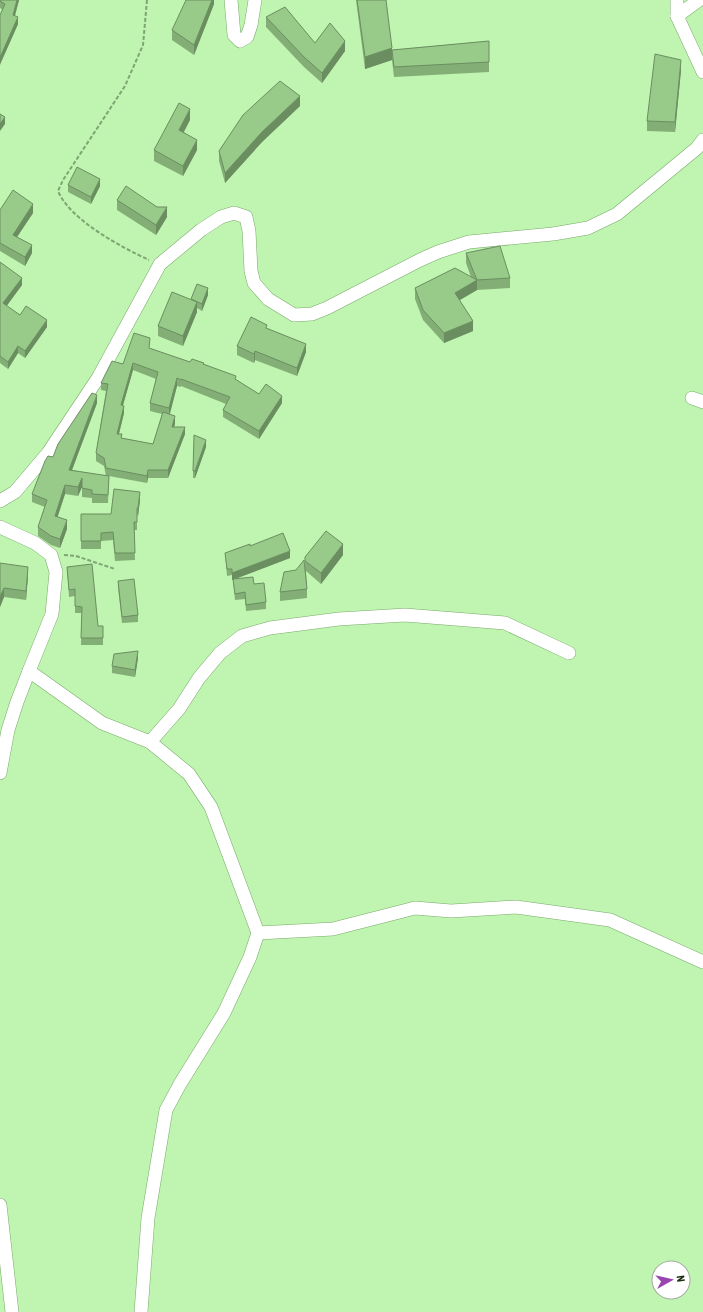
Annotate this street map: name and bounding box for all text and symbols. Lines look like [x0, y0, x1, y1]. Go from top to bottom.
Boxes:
north arrow [651, 1260, 691, 1300]
text: N [675, 1275, 687, 1283]

